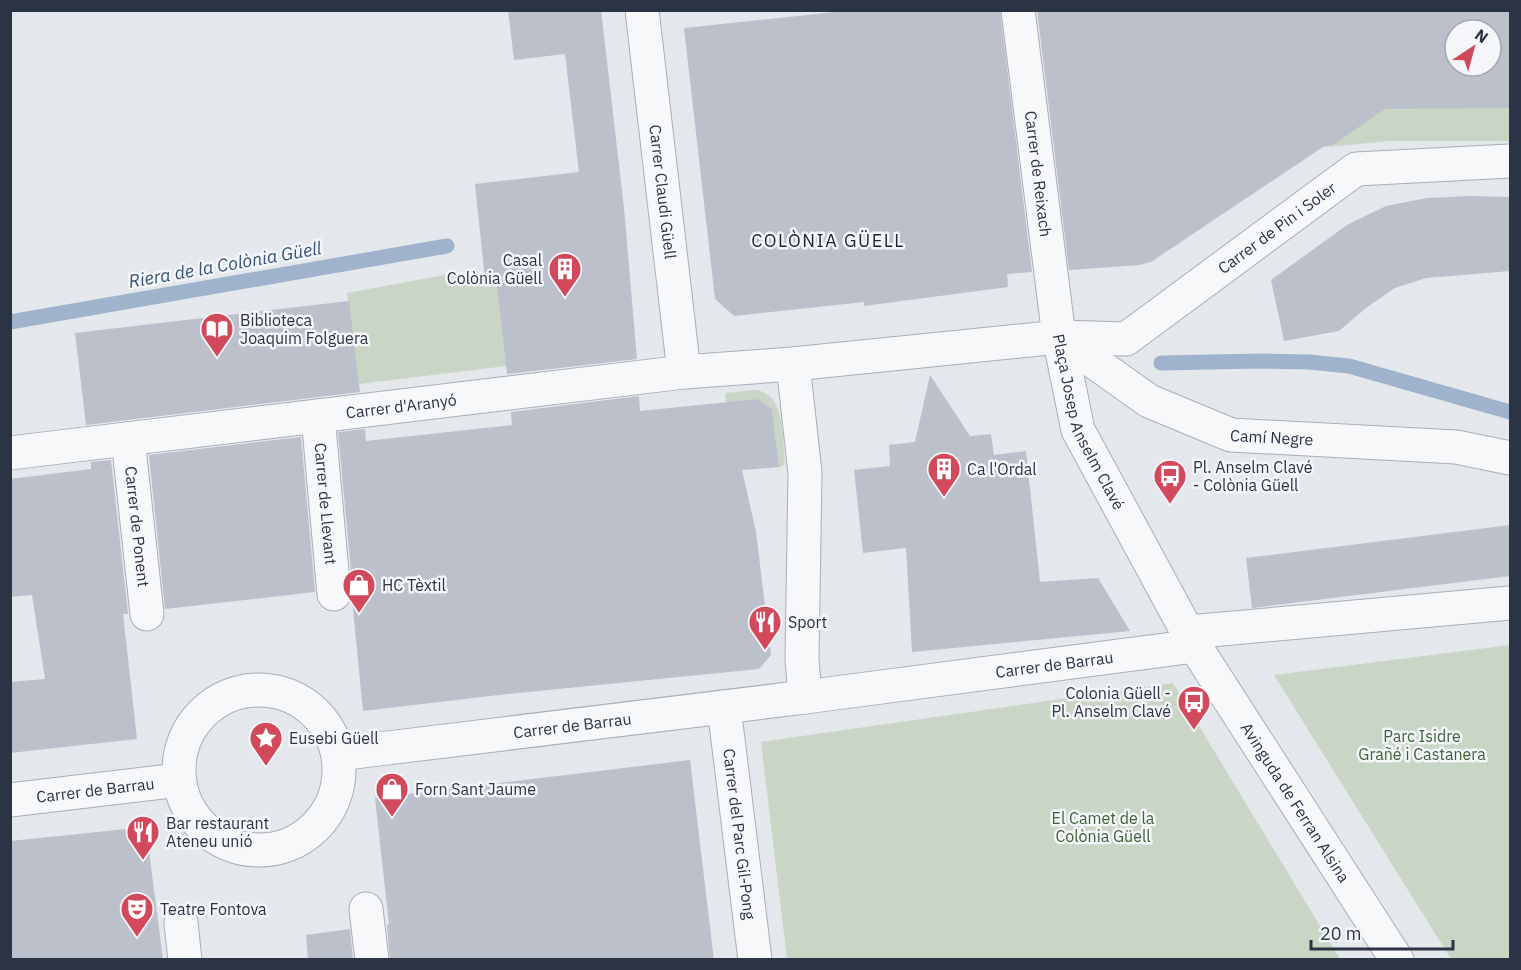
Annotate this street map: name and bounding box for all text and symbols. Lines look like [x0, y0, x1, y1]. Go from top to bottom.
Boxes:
north arrow [1443, 18, 1503, 78]
text: N [1471, 24, 1492, 47]
street label: Carrer de Reixach [1021, 109, 1056, 238]
street label: Carrer Claudi Güell [645, 123, 681, 260]
street label: Carrer de Pin i Soler [1214, 177, 1340, 278]
district label: COLÒNIA GÜELL [751, 229, 905, 252]
water label: Riera de la Colònia Güell [127, 236, 323, 293]
place label: Casal Colònia Güell [447, 250, 542, 288]
building icon: Casal Colònia Güell [547, 251, 583, 298]
place label: Biblioteca Joaquim Folguera [240, 310, 369, 348]
library icon: Biblioteca Joaquim Folguera [199, 311, 235, 358]
street label: Plaça Josep Anselm Clavé [1049, 332, 1129, 513]
street label: Carrer d'Aranyó [345, 389, 458, 423]
street label: Camí Negre [1230, 425, 1314, 449]
street label: Carrer de Llevant [310, 442, 341, 566]
building icon: Ca l'Ordal [926, 451, 962, 498]
place label: Pl. Anselm Clavé - Colònia Güell [1193, 457, 1313, 495]
bus stop icon: Pl. Anselm Clavé - Colònia Güell [1152, 458, 1188, 505]
place label: Ca l'Ordal [967, 459, 1037, 479]
street label: Carrer de Ponent [121, 465, 154, 588]
shop icon: HC Tèxtil [341, 567, 377, 614]
place label: HC Tèxtil [382, 575, 446, 595]
restaurant icon: Sport [747, 604, 783, 651]
place label: Sport [788, 612, 827, 632]
street label: Carrer de Barrau [994, 647, 1115, 682]
place label: Colonia Güell - Pl. Anselm Clavé [1051, 683, 1171, 721]
bus stop icon: Colonia Güell - Pl. Anselm Clavé [1176, 684, 1212, 731]
street label: Carrer de Barrau [512, 708, 632, 743]
street label: Avinguda de Ferran Alsina [1237, 719, 1355, 886]
place icon: Eusebi Güell [248, 720, 284, 767]
park label: Parc Isidre Grañé i Castanera [1358, 726, 1486, 764]
place label: Eusebi Güell [289, 728, 379, 748]
street label: Carrer del Parc Gil-Pong [719, 747, 760, 921]
shop icon: Forn Sant Jaume [374, 771, 410, 818]
street label: Carrer de Barrau [35, 773, 156, 807]
place label: Forn Sant Jaume [415, 779, 536, 799]
park label: El Camet de la Colònia Güell [1052, 808, 1155, 846]
place label: Bar restaurant Ateneu unió [166, 813, 269, 851]
restaurant icon: Bar restaurant Ateneu unió [125, 814, 161, 861]
theatre icon: Teatre Fontova [119, 891, 155, 938]
place label: Teatre Fontova [160, 899, 267, 919]
scale bar [1311, 913, 1454, 951]
text: 20 m [1320, 922, 1362, 945]

